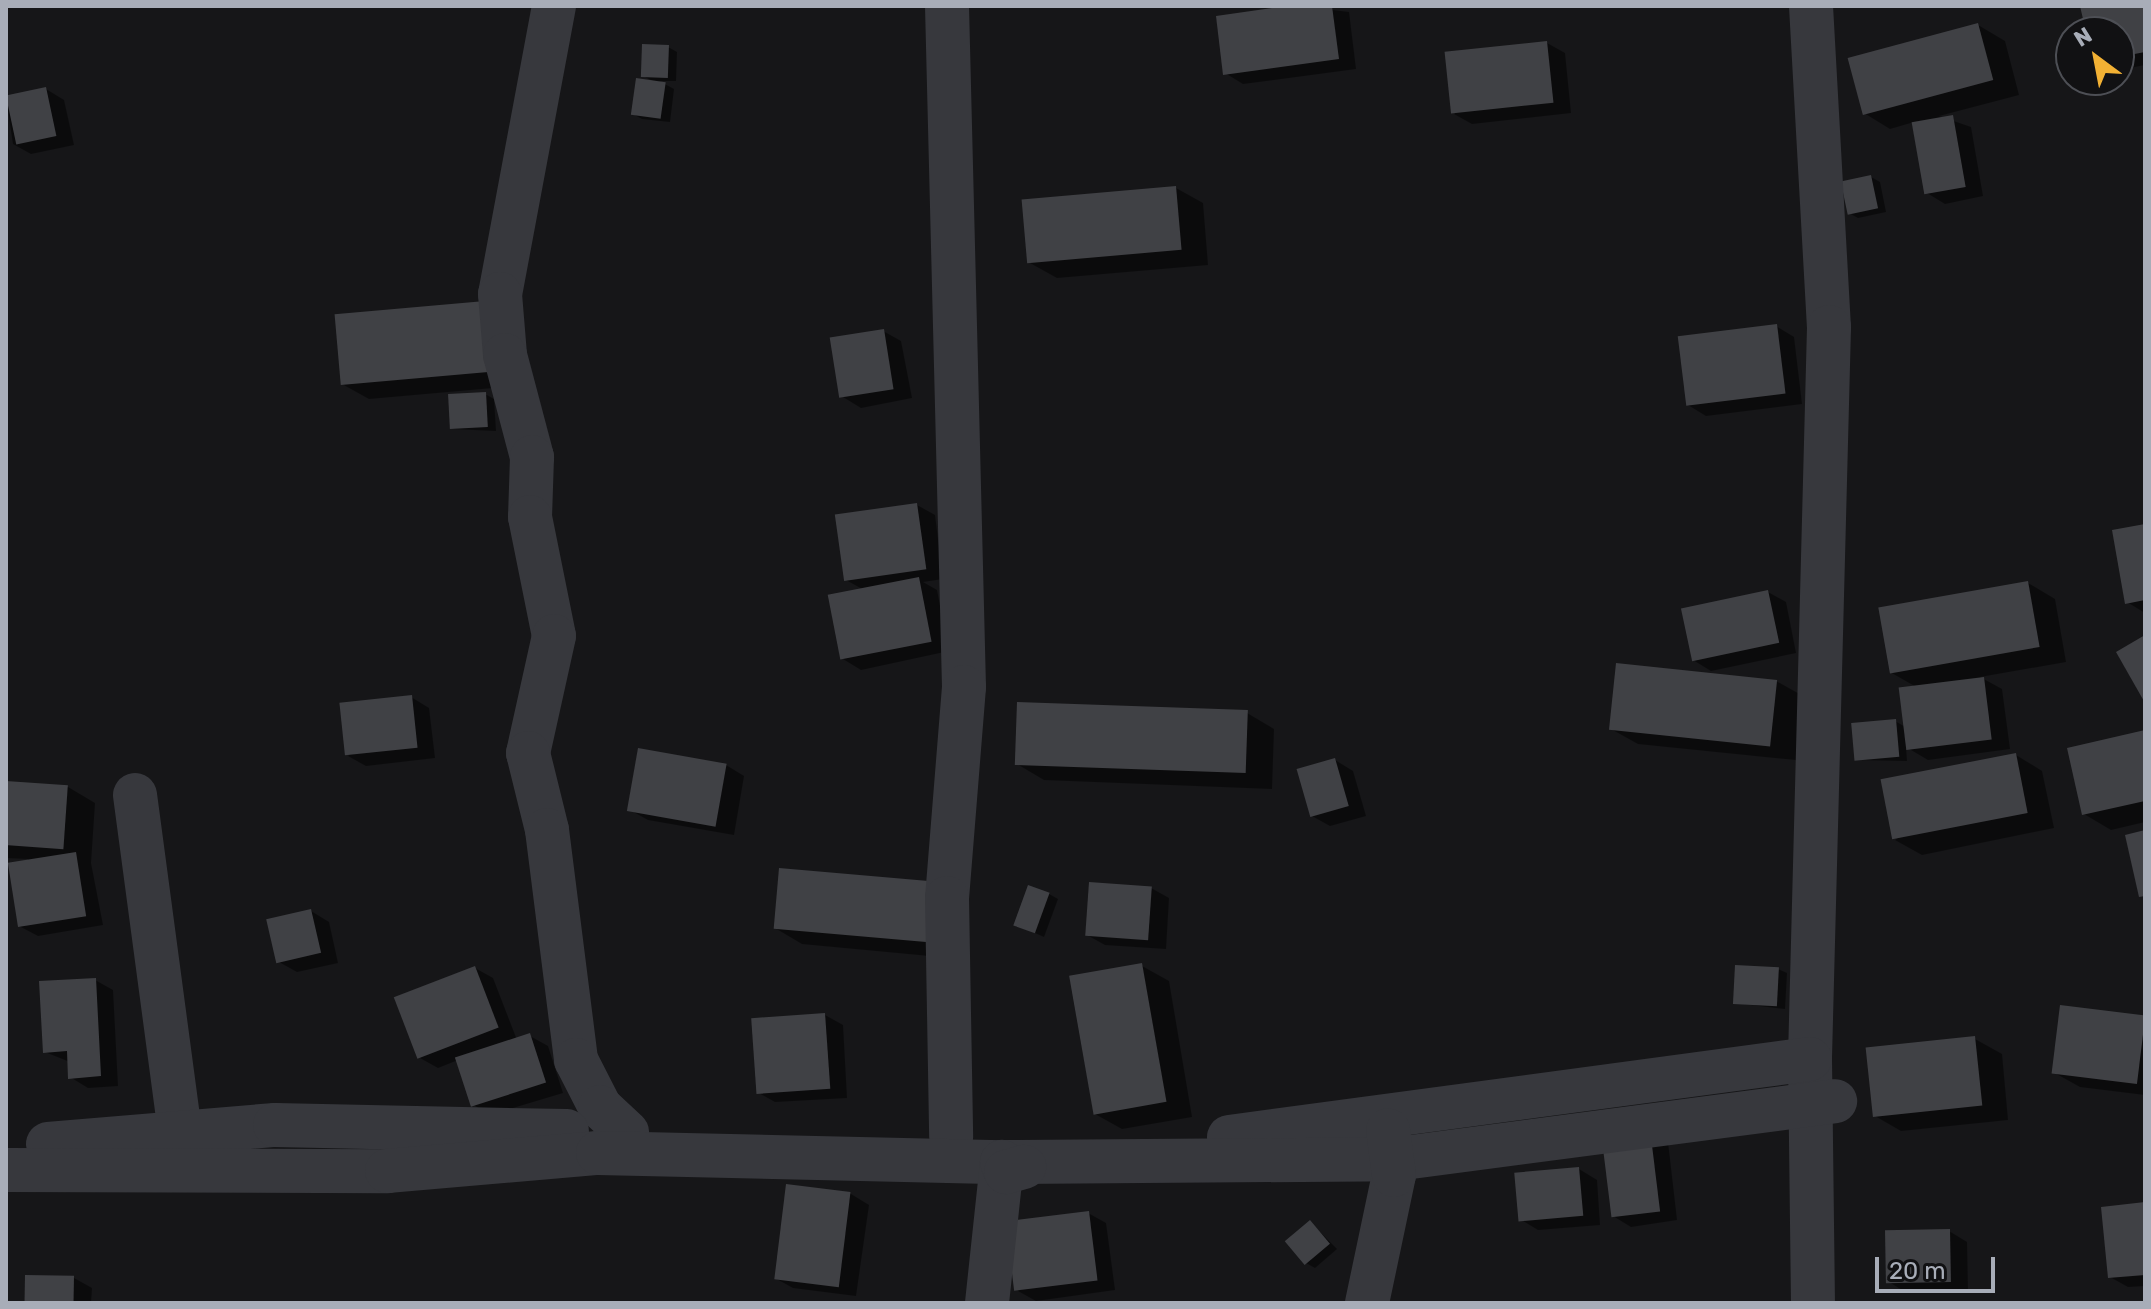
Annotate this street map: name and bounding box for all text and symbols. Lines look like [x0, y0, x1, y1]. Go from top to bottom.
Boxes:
north arrow [2055, 16, 2135, 96]
text: N [2069, 21, 2097, 53]
scale bar [1879, 1241, 1999, 1291]
text: 20 m [1889, 1257, 1946, 1285]

